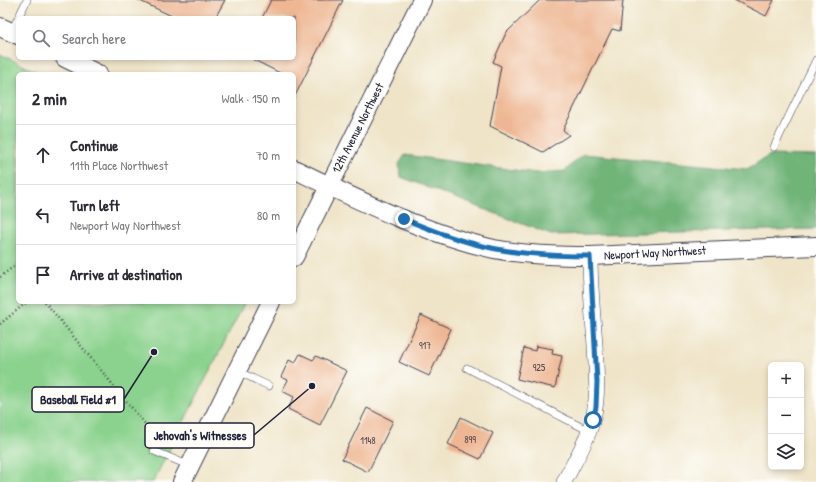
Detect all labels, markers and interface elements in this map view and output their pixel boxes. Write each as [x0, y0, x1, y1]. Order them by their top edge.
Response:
search box [16, 16, 296, 60]
icon: search [30, 27, 52, 49]
text: Search here [62, 28, 126, 49]
street label: 12th Avenue Northwest [327, 79, 388, 176]
text: 2 min [32, 87, 67, 110]
text: Walk · 150 m [222, 89, 280, 107]
text: Continue [70, 135, 118, 156]
icon: ahead [32, 144, 54, 166]
text: 70 m [256, 146, 280, 164]
text: 11th Place Northwest [70, 156, 168, 174]
text: Turn left [70, 195, 120, 216]
icon: left [32, 204, 54, 226]
text: 80 m [257, 206, 280, 224]
route end [395, 210, 413, 228]
text: Newport Way Northwest [70, 216, 181, 234]
street label: Newport Way Northwest [603, 241, 707, 264]
icon: arrive [32, 264, 54, 286]
text: Arrive at destination [70, 264, 182, 285]
house number: 917 [419, 339, 431, 352]
house number: 925 [533, 361, 546, 374]
map controls [768, 362, 804, 470]
button: + [768, 362, 804, 398]
callout: Baseball Field #1 [32, 387, 124, 412]
text: Baseball Field #1 [40, 390, 116, 408]
button: − [768, 398, 804, 434]
route start [584, 411, 602, 429]
callout: Jehovah's Witnesses [145, 423, 254, 448]
text: Jehovah's Witnesses [153, 426, 247, 444]
house number: 899 [464, 433, 476, 446]
house number: 1148 [360, 434, 376, 447]
button: layers [768, 434, 804, 470]

